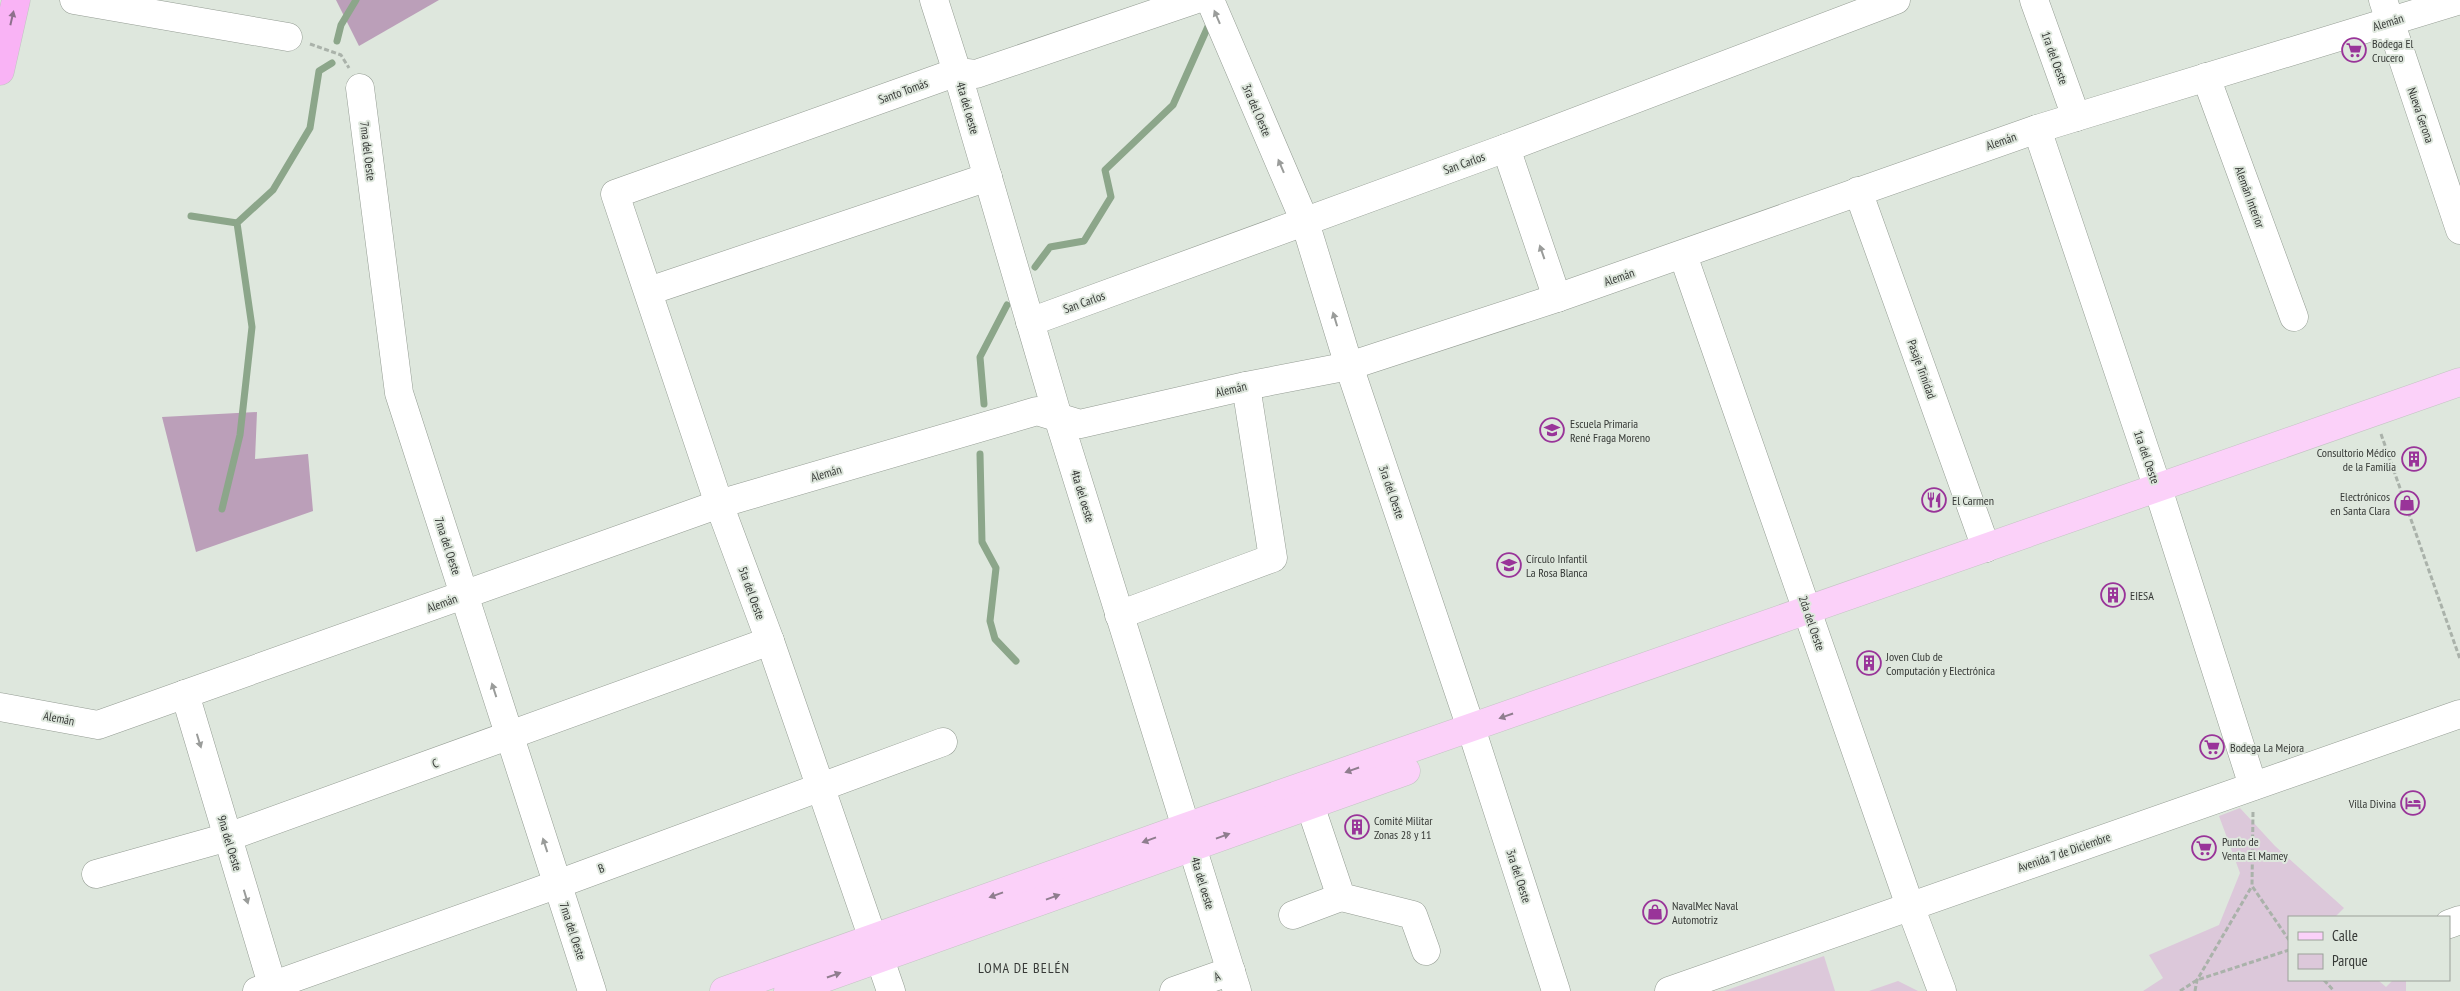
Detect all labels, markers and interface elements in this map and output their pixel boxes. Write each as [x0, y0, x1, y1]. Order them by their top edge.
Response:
one-way arrow [1212, 10, 1220, 24]
street label: Alemán [2371, 10, 2405, 34]
one-way arrow [8, 11, 16, 26]
street label: 1ra del Oeste [2038, 29, 2072, 87]
place label: Bodega El Crucero [2372, 36, 2414, 65]
supermarket icon: Bodega El Crucero [2341, 37, 2367, 63]
street label: Santo Tomás [876, 75, 930, 107]
street label: 4ta del oeste [953, 80, 983, 136]
street label: 3ra del Oeste [1239, 82, 1275, 138]
street label: Nueva Gerona [2404, 85, 2438, 145]
street label: 7ma del Oeste [357, 120, 379, 182]
street label: Alemán [1984, 129, 2018, 153]
street label: San Carlos [1441, 149, 1487, 177]
one-way arrow [1276, 159, 1284, 173]
street label: Alemán Interior [2232, 164, 2268, 231]
one-way arrow [1537, 245, 1545, 260]
street label: Alemán [1602, 265, 1636, 289]
street label: San Carlos [1061, 288, 1107, 316]
one-way arrow [1330, 311, 1338, 326]
street label: Pasaje Trinidad [1904, 337, 1940, 401]
street label: Alemán [1214, 378, 1248, 400]
place label: Escuela Primaria René Fraga Moreno [1570, 416, 1650, 445]
school or university icon: Escuela Primaria René Fraga Moreno [1539, 417, 1565, 443]
street label: 1ra del Oeste [2131, 428, 2163, 486]
place label: Consultorio Médico de la Familia [2317, 445, 2396, 474]
building icon: Consultorio Médico de la Familia [2401, 446, 2427, 472]
street label: Alemán [809, 461, 843, 485]
street label: 3ra del Oeste [1376, 463, 1408, 521]
street label: 4ta del oeste [1068, 468, 1098, 524]
restaurant icon: El Carmen [1921, 487, 1947, 513]
place label: Electrónicos en Santa Clara [2330, 489, 2390, 518]
shop icon: Electrónicos en Santa Clara [2394, 490, 2420, 516]
place label: El Carmen [1952, 493, 1994, 508]
street label: 7ma del Oeste [432, 515, 464, 577]
place label: Círculo Infantil La Rosa Blanca [1526, 551, 1588, 580]
school or university icon: Círculo Infantil La Rosa Blanca [1496, 552, 1522, 578]
street label: 5ta del Oeste [735, 564, 769, 622]
building icon: EIESA [2100, 582, 2126, 608]
place label: EIESA [2130, 588, 2154, 603]
street label: Alemán [425, 591, 459, 615]
street label: 2da del Oeste [1796, 594, 1828, 653]
place label: Joven Club de Computación y Electrónica [1885, 649, 1995, 678]
building icon: Joven Club de Computación y Electrónica [1856, 650, 1882, 676]
one-way arrow [490, 683, 498, 698]
street label: Alemán [42, 708, 76, 728]
one-way arrow [1498, 713, 1513, 720]
one-way arrow [196, 734, 204, 749]
supermarket icon: Bodega La Mejora [2199, 734, 2225, 760]
place label: Bodega La Mejora [2230, 740, 2304, 755]
street label: C [430, 755, 441, 771]
one-way arrow [1344, 766, 1359, 774]
hotel icon: Villa Divina [2400, 790, 2426, 816]
place label: Villa Divina [2348, 796, 2396, 811]
street label: 9na del Oeste [214, 813, 246, 873]
place label: Comité Militar Zonas 28 y 11 [1374, 813, 1433, 842]
building icon: Comité Militar Zonas 28 y 11 [1344, 814, 1370, 840]
street label: Avenida 7 de Diciembre [2015, 829, 2113, 875]
one-way arrow [1216, 832, 1231, 840]
place label: Punto de Venta El Mamey [2221, 834, 2288, 863]
supermarket icon: Punto de Venta El Mamey [2191, 835, 2217, 861]
one-way arrow [1141, 836, 1156, 844]
one-way arrow [540, 837, 548, 852]
street label: 3ra del Oeste [1503, 847, 1535, 905]
street label: 4ta del oeste [1188, 855, 1218, 911]
street label: B [596, 860, 607, 876]
one-way arrow [242, 889, 250, 904]
one-way arrow [988, 891, 1003, 899]
one-way arrow [1046, 893, 1061, 900]
place label: NavalMec Naval Automotriz [1672, 898, 1738, 927]
shop icon: NavalMec Naval Automotriz [1642, 899, 1668, 925]
street label: 7ma del Oeste [557, 900, 589, 962]
legend [2288, 916, 2450, 981]
text: Calle [2332, 926, 2358, 945]
text: Parque [2332, 951, 2368, 970]
district label: LOMA DE BELÉN [978, 959, 1070, 977]
street label: A [1212, 968, 1223, 984]
one-way arrow [827, 971, 842, 978]

